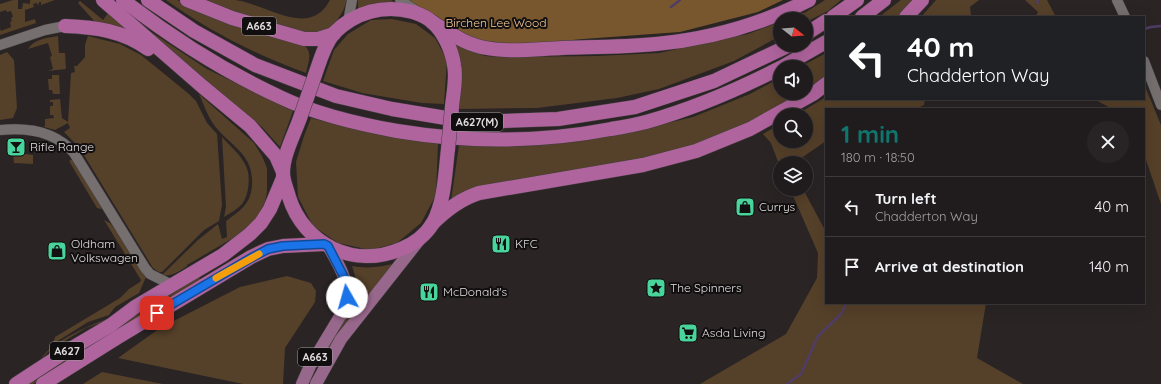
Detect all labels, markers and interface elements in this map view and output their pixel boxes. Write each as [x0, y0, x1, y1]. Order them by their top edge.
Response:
north arrow [773, 12, 813, 52]
map controls [773, 12, 813, 196]
park label: Birchen Lee Wood [445, 15, 547, 30]
road number: A663 [242, 17, 276, 35]
text: 40 m [907, 29, 974, 64]
icon: left [841, 32, 893, 84]
button: sound [773, 60, 813, 100]
text: Chadderton Way [907, 64, 1049, 87]
button: search [773, 108, 813, 148]
road number: A627(M) [451, 113, 503, 131]
text: 1 min [841, 119, 899, 149]
button: close [1087, 121, 1129, 163]
bar icon: Rifle Range [5, 136, 27, 158]
place label: Rifle Range [30, 139, 94, 154]
text: 180 m · 18:50 [841, 149, 915, 165]
button: layers [773, 156, 813, 196]
text: Turn left [875, 189, 937, 208]
shop icon: Currys [734, 196, 756, 218]
icon: left [841, 196, 863, 218]
text: 40 m [1094, 197, 1129, 216]
place label: Currys [759, 199, 796, 214]
text: Chadderton Way [875, 208, 978, 224]
restaurant icon: KFC [490, 233, 512, 255]
place label: Oldham Volkswagen [71, 236, 138, 265]
place label: KFC [515, 236, 538, 251]
shop icon: Oldham Volkswagen [46, 240, 68, 262]
icon: arrive [841, 256, 863, 278]
text: Arrive at destination [875, 257, 1024, 276]
text: 140 m [1089, 257, 1129, 276]
position arrow [326, 276, 368, 318]
place icon: The Spinners [645, 277, 667, 299]
place label: The Spinners [670, 280, 742, 295]
restaurant icon: McDonald's [418, 281, 440, 303]
place label: McDonald's [443, 284, 508, 299]
pin [140, 296, 174, 330]
icon: arrive [146, 302, 168, 324]
supermarket icon: Asda Living [677, 322, 699, 344]
place label: Asda Living [702, 325, 766, 340]
road number: A627 [50, 342, 84, 360]
road number: A663 [298, 348, 332, 366]

